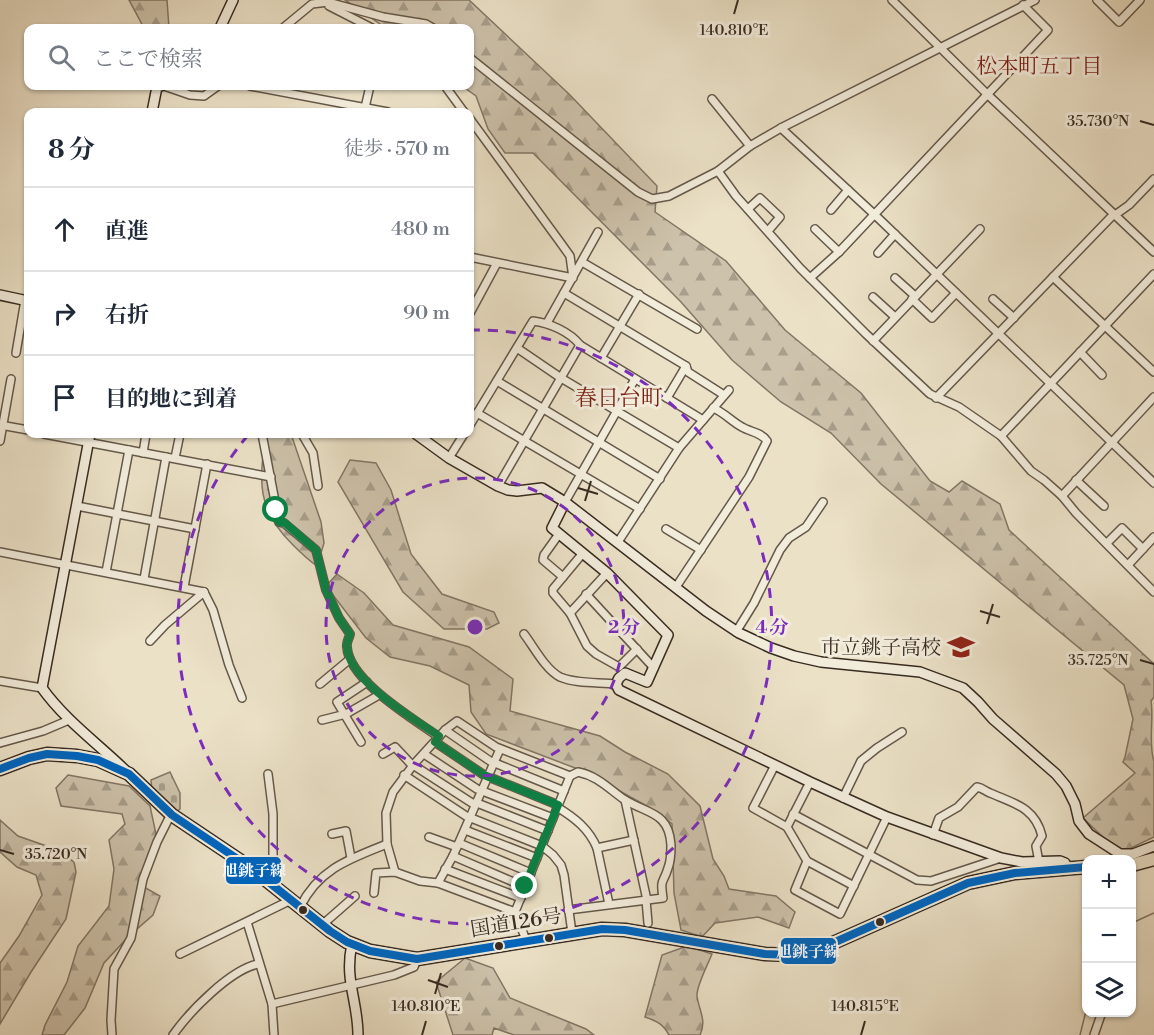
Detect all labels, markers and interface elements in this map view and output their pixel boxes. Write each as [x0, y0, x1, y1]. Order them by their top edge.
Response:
text: 140.810°E [700, 21, 768, 40]
search box [24, 24, 474, 90]
icon: search [45, 41, 78, 74]
text: ここで検索 [93, 46, 203, 73]
district label: 松本町五丁目 [976, 54, 1102, 80]
text: 35.730°N [1067, 112, 1129, 131]
text: 8 分 [48, 134, 95, 166]
text: 徒歩 · 570 m [344, 137, 450, 162]
icon: ahead [48, 213, 81, 246]
text: 480 m [391, 217, 450, 242]
text: 直進 [105, 218, 149, 245]
icon: right [48, 297, 81, 330]
text: 90 m [403, 301, 450, 326]
text: 右折 [105, 302, 149, 329]
icon: arrive [48, 381, 81, 414]
district label: 春日台町 [575, 385, 663, 412]
text: 目的地に到着 [105, 386, 237, 413]
route start [262, 496, 288, 522]
text: 2 分 [608, 616, 640, 639]
text: 4 分 [756, 616, 788, 639]
centre of rings [465, 617, 485, 637]
school or university icon: 市立銚子高校 [946, 632, 976, 662]
place label: 市立銚子高校 [821, 636, 941, 661]
text: 35.725°N [1068, 651, 1128, 670]
text: 35.720°N [25, 845, 87, 864]
map controls [1082, 855, 1136, 1017]
button: + [1082, 855, 1136, 909]
line badge: 旭銚子線 [225, 856, 282, 885]
text: 旭銚子線 [222, 861, 286, 881]
route end [511, 872, 537, 898]
unlabelled marker [297, 904, 309, 916]
street label: 国道126号 [469, 904, 564, 943]
button: − [1082, 909, 1136, 963]
unlabelled marker [874, 916, 886, 928]
unlabelled marker [543, 932, 555, 944]
line badge: 旭銚子線 [780, 937, 837, 965]
unlabelled marker [493, 940, 505, 952]
text: 旭銚子線 [776, 942, 840, 962]
button: layers [1082, 963, 1136, 1017]
text: 140.810°E [392, 997, 460, 1016]
text: 140.815°E [831, 997, 899, 1016]

